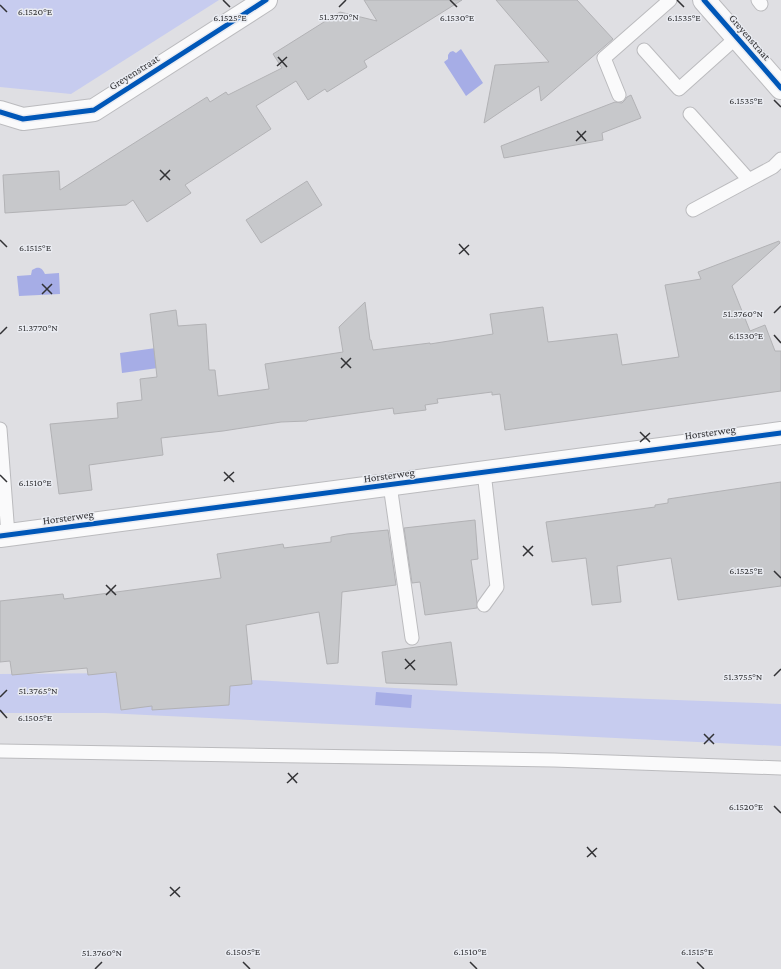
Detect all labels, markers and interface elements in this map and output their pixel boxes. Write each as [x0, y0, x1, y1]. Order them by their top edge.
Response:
text: 6.1520°E [18, 6, 53, 17]
text: 51.3770°N [319, 11, 359, 22]
text: 6.1525°E [213, 12, 247, 23]
text: 6.1530°E [440, 12, 475, 23]
text: 6.1535°E [667, 12, 701, 23]
street label: Greyenstraat [726, 12, 773, 63]
street label: Greyenstraat [107, 52, 162, 93]
text: 6.1535°E [729, 95, 763, 106]
text: 6.1515°E [19, 242, 52, 253]
text: 51.3760°N [723, 308, 764, 319]
text: 51.3770°N [18, 322, 58, 333]
text: 6.1530°E [729, 330, 764, 341]
street label: Horsterweg [684, 422, 737, 443]
street label: Horsterweg [363, 465, 416, 486]
text: 6.1510°E [18, 477, 52, 488]
street label: Horsterweg [42, 507, 95, 528]
text: 6.1525°E [729, 565, 763, 576]
text: 51.3755°N [724, 671, 763, 682]
text: 51.3765°N [18, 685, 58, 696]
text: 6.1505°E [18, 712, 53, 723]
text: 6.1520°E [729, 801, 764, 812]
text: 6.1505°E [226, 946, 261, 957]
text: 6.1510°E [453, 946, 487, 957]
text: 6.1515°E [681, 946, 714, 957]
text: 51.3760°N [82, 947, 123, 958]

